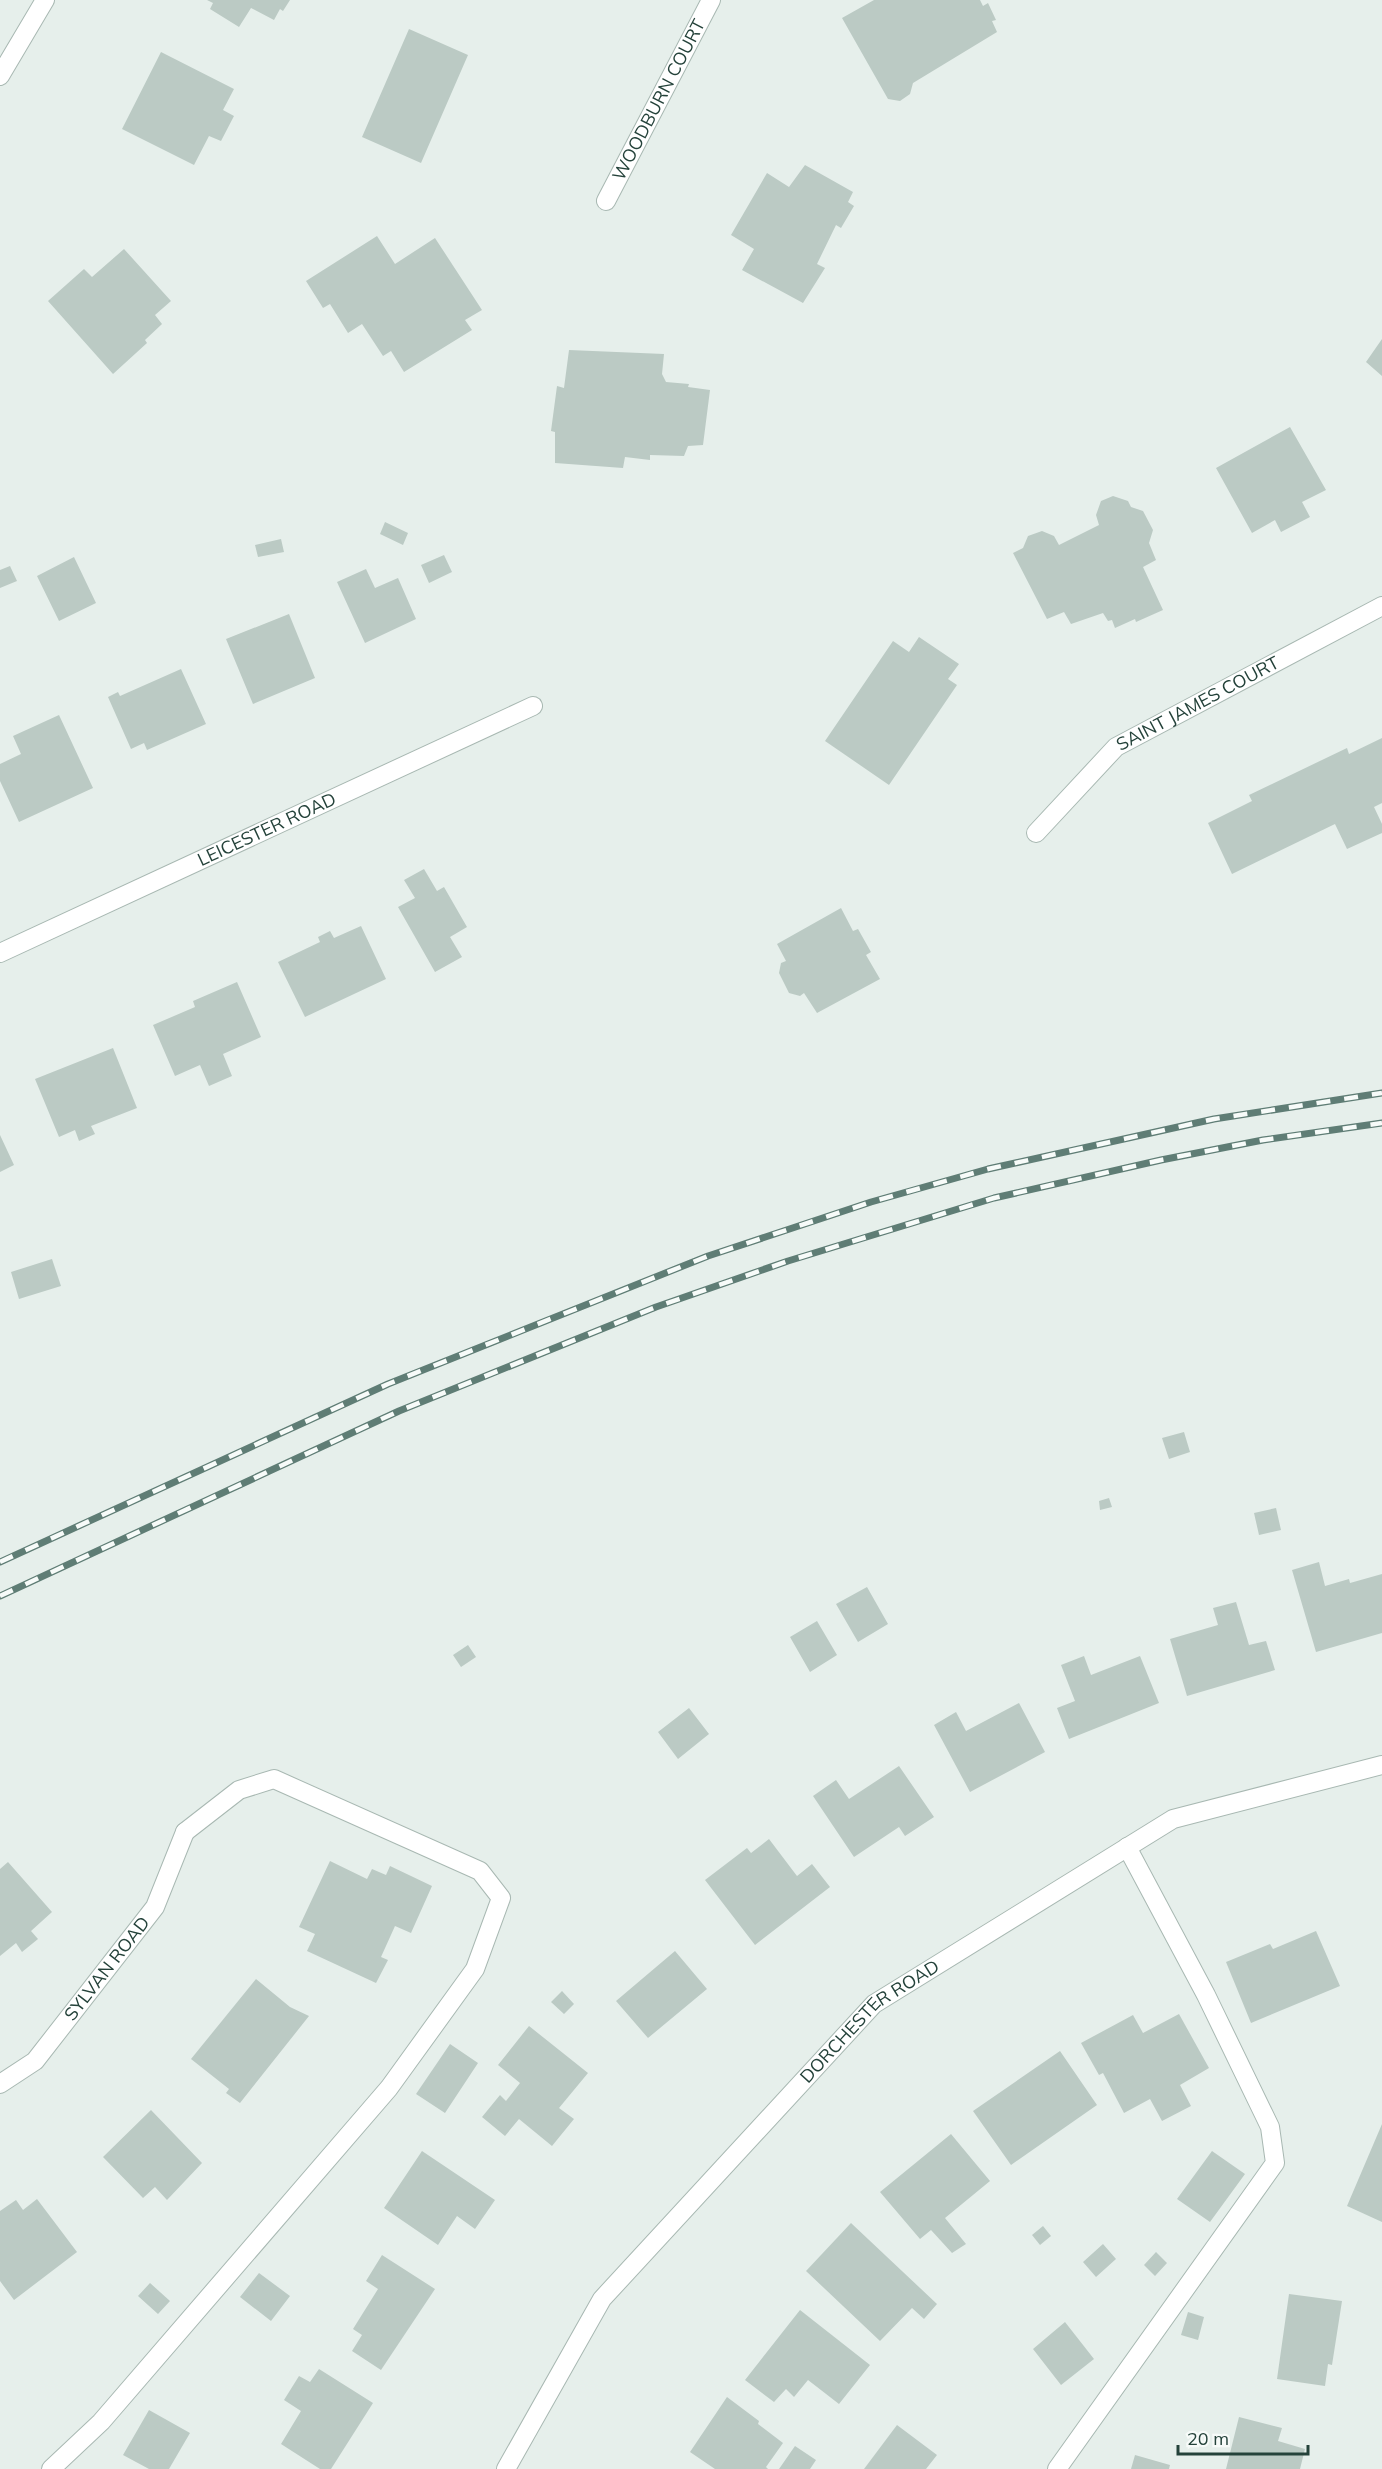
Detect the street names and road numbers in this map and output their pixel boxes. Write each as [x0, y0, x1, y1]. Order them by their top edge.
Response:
street label: WOODBURN COURT [607, 15, 710, 184]
street label: SAINT JAMES COURT [1112, 651, 1283, 756]
street label: LEICESTER ROAD [194, 787, 339, 871]
street label: SYLVAN ROAD [59, 1912, 154, 2025]
street label: DORCHESTER ROAD [795, 1954, 943, 2088]

